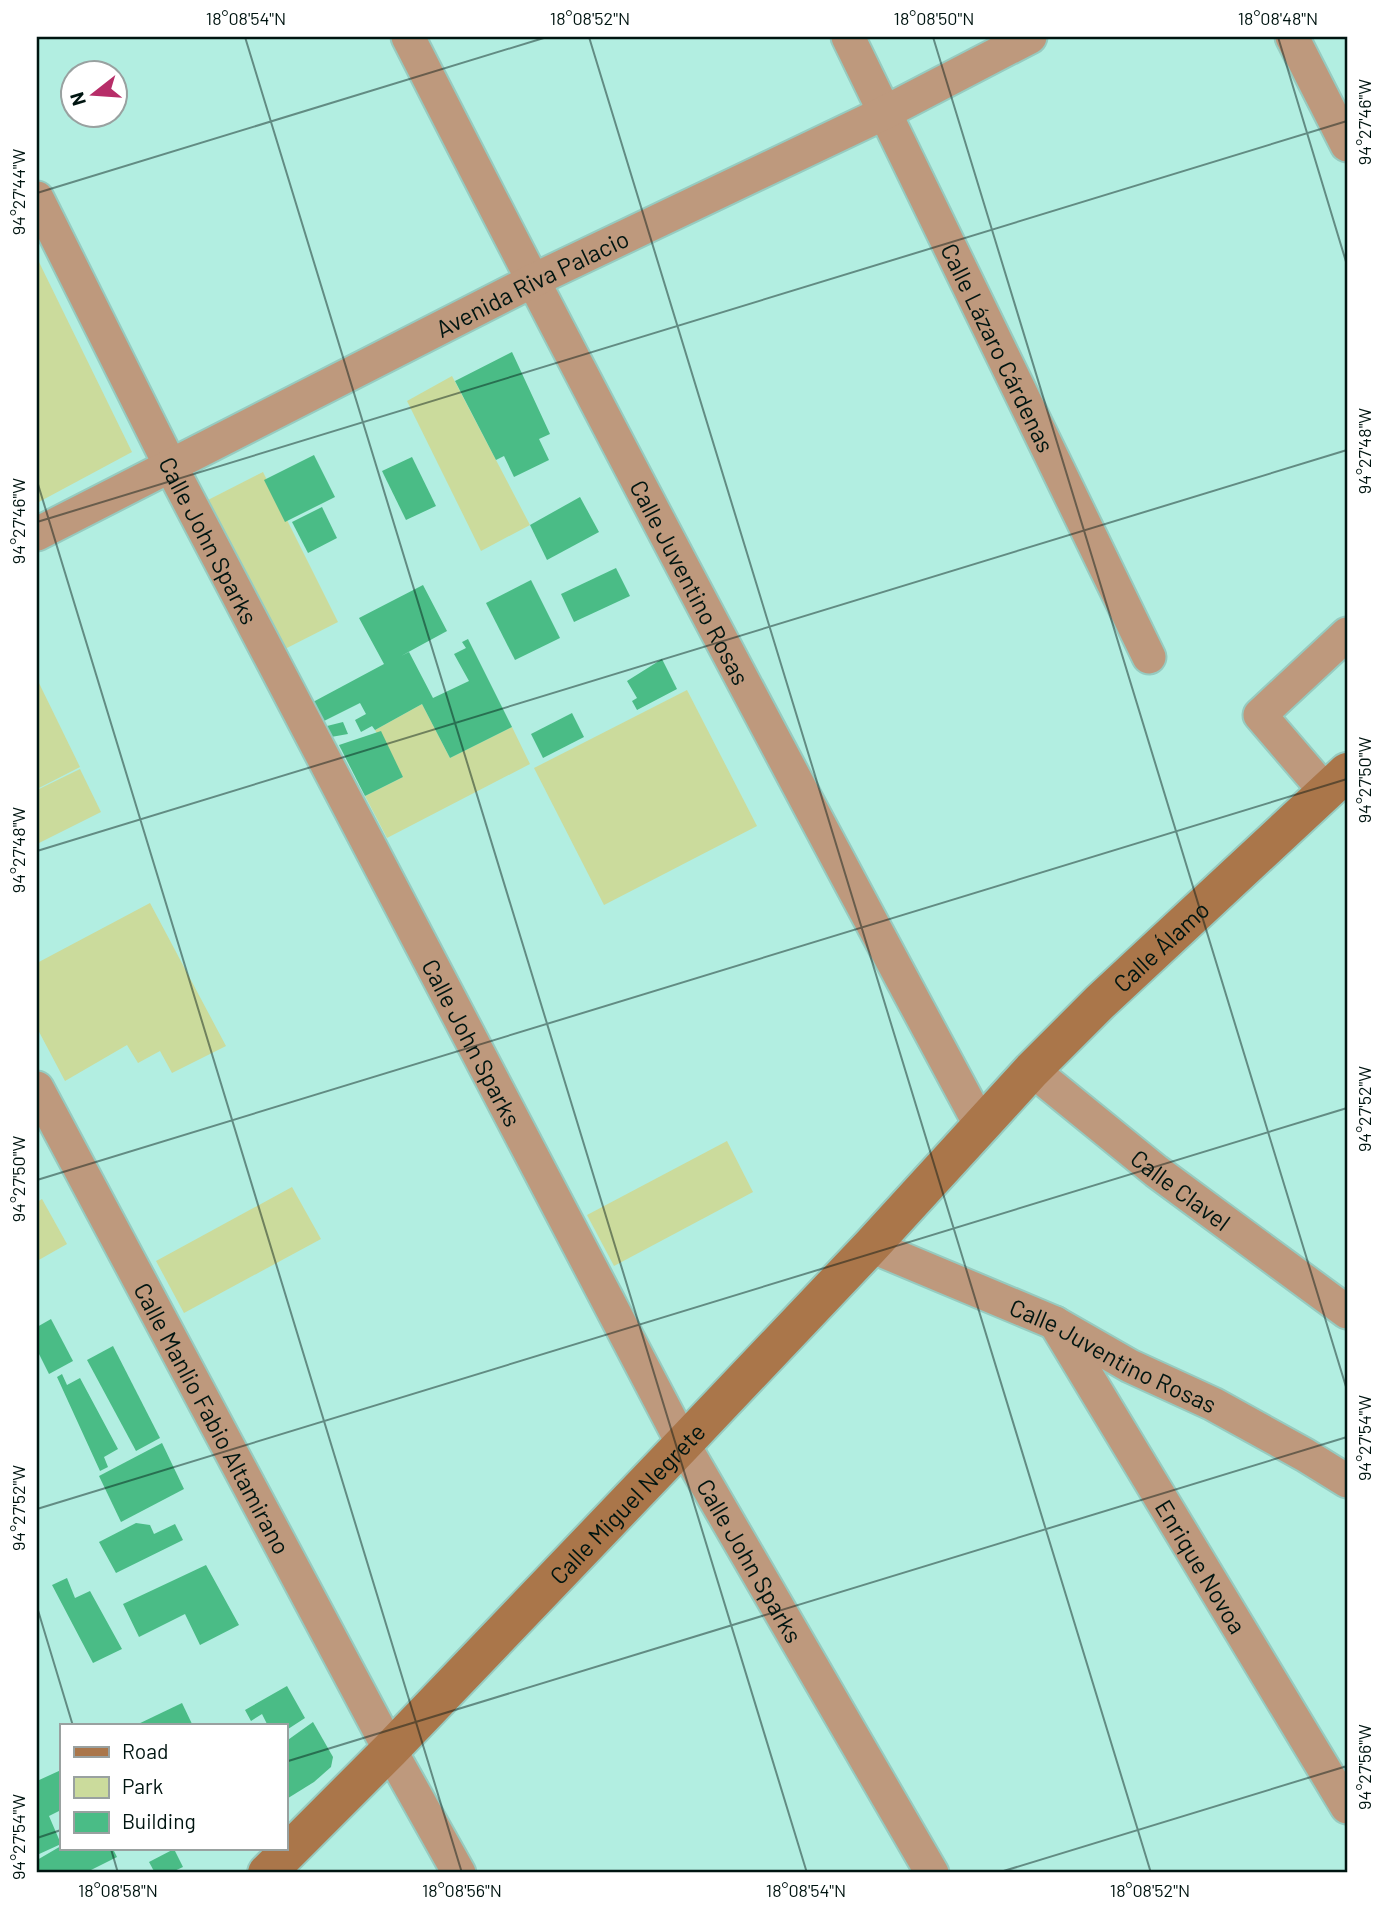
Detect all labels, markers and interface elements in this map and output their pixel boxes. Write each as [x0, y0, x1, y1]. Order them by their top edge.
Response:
text: 18°08'54"N [206, 7, 286, 29]
text: 18°08'52"N [550, 7, 630, 29]
text: 18°08'50"N [894, 7, 974, 29]
text: 18°08'48"N [1238, 7, 1318, 29]
north arrow [60, 60, 130, 130]
text: 94°27'46"W [1353, 79, 1375, 165]
text: N [64, 90, 90, 109]
text: 94°27'44"W [7, 148, 29, 235]
street label: Avenida Riva Palacio [430, 223, 633, 343]
street label: Calle Lázaro Cárdenas [936, 238, 1062, 457]
text: 94°27'48"W [1353, 408, 1375, 494]
street label: Calle John Sparks [154, 452, 265, 629]
street label: Calle Juventino Rosas [625, 475, 757, 689]
text: 94°27'46"W [7, 478, 29, 564]
text: 94°27'50"W [1353, 736, 1375, 823]
text: 94°27'48"W [7, 807, 29, 893]
street label: Calle Álamo [1107, 894, 1214, 997]
street label: Calle John Sparks [417, 954, 528, 1131]
text: 94°27'52"W [1353, 1066, 1375, 1152]
text: 94°27'50"W [7, 1135, 29, 1222]
street label: Calle Clavel [1126, 1142, 1237, 1236]
street label: Calle Manlio Fabio Altamirano [129, 1277, 297, 1559]
street label: Calle Juventino Rosas [1006, 1291, 1221, 1418]
text: 94°27'54"W [1353, 1395, 1375, 1481]
street label: Calle Miguel Negrete [543, 1416, 710, 1589]
text: 94°27'52"W [7, 1465, 29, 1551]
street label: Calle John Sparks [692, 1473, 809, 1647]
street label: Enrique Novoa [1150, 1494, 1253, 1638]
legend [60, 1724, 287, 1850]
text: 94°27'56"W [1353, 1724, 1375, 1810]
text: Road [122, 1738, 168, 1763]
text: Park [122, 1773, 163, 1798]
text: 94°27'54"W [7, 1794, 29, 1880]
text: Building [122, 1808, 196, 1833]
text: 18°08'58"N [78, 1879, 158, 1901]
text: 18°08'56"N [422, 1879, 502, 1901]
text: 18°08'54"N [766, 1879, 846, 1901]
text: 18°08'52"N [1110, 1879, 1190, 1901]

